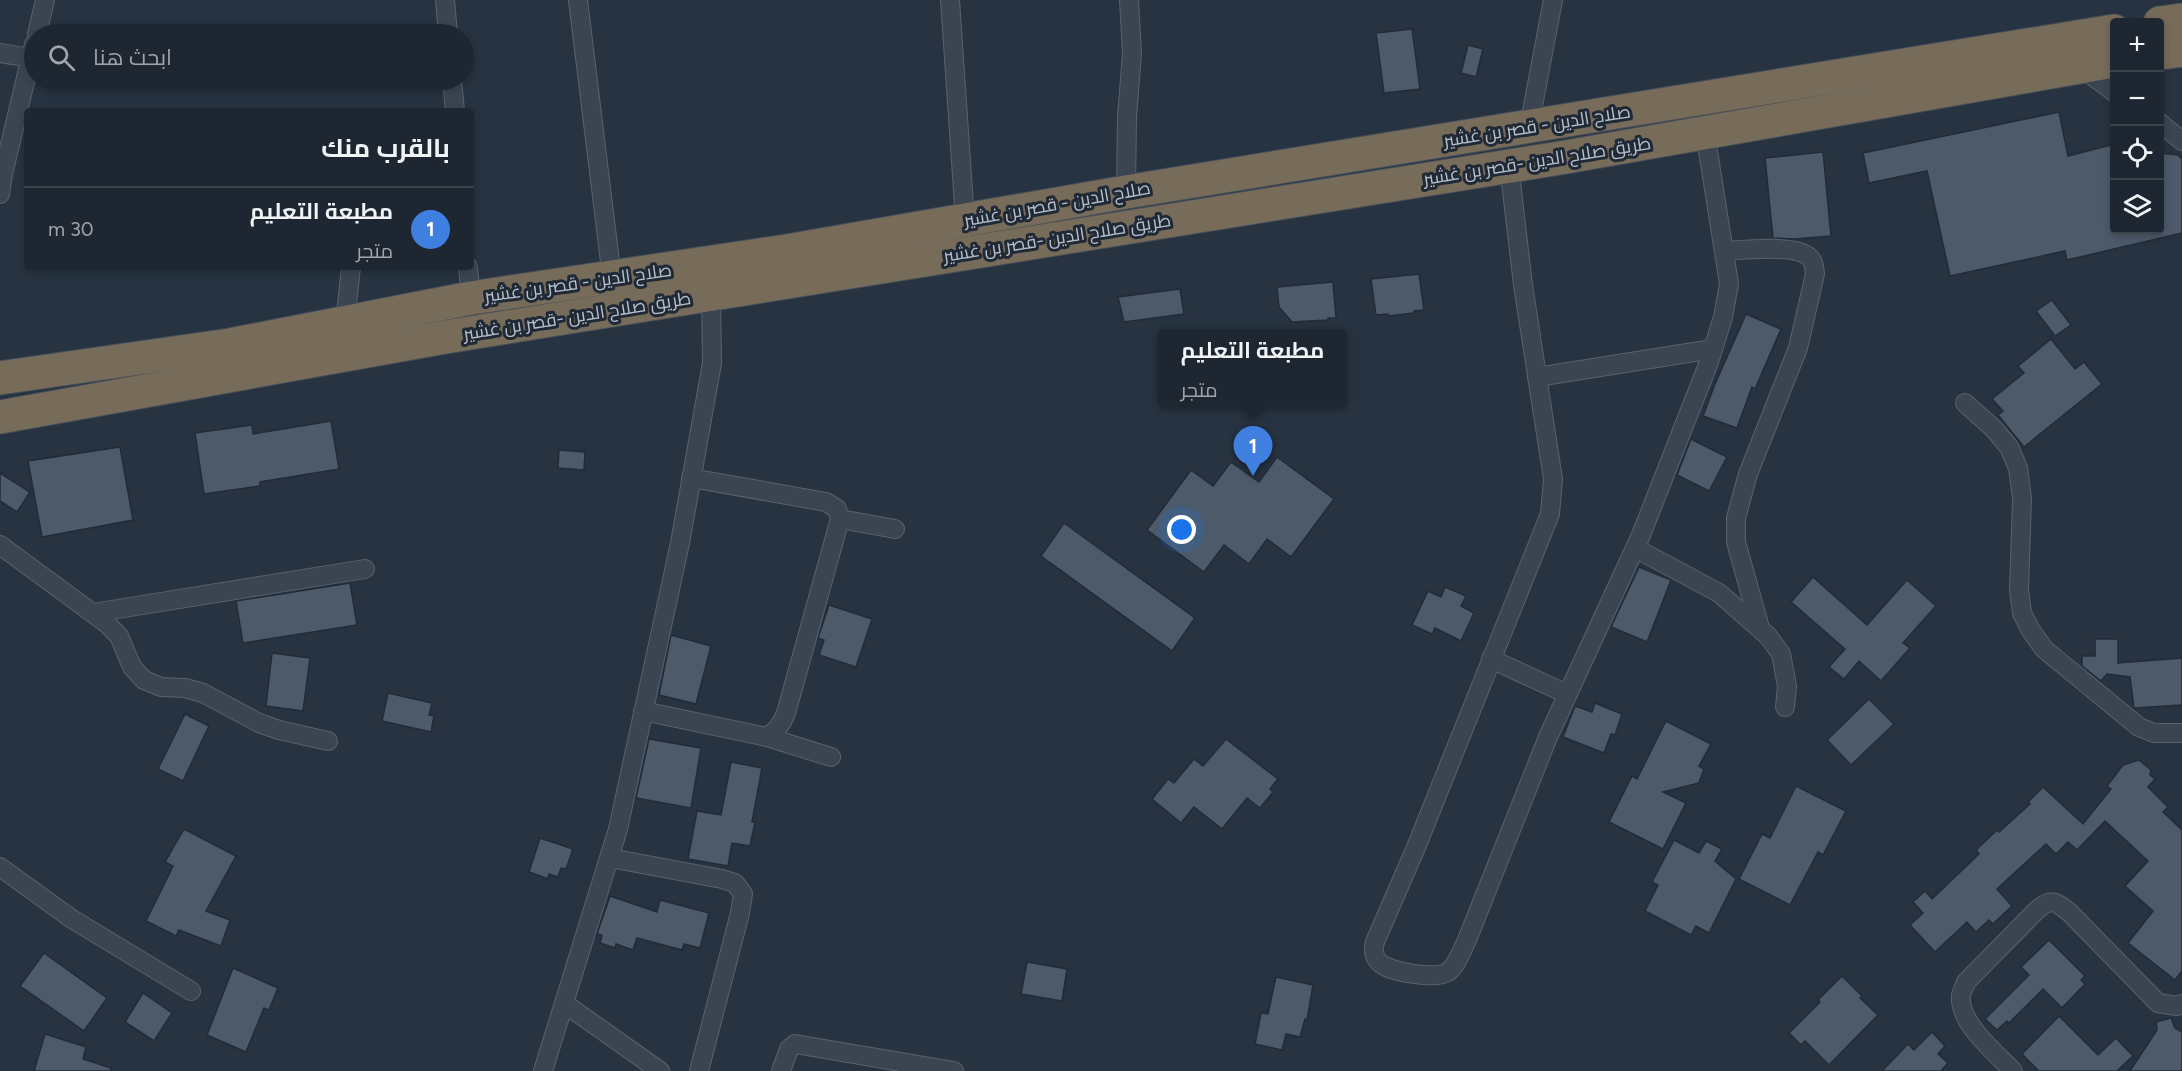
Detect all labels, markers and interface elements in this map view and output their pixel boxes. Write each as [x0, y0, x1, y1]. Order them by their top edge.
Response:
map controls [2110, 18, 2164, 234]
button: + [2110, 18, 2164, 72]
search box [24, 24, 474, 90]
icon: search [45, 41, 78, 74]
text: ابحث هنا [93, 44, 172, 71]
button: − [2110, 72, 2164, 126]
street label: صلاح الدين - قصر بن غشير [1441, 100, 1632, 153]
button: locate [2110, 126, 2164, 180]
text: بالقرب منك [321, 132, 450, 164]
street label: طريق صلاح الدين -قصر بن غشير [1421, 132, 1653, 191]
street label: صلاح الدين - قصر بن غشير [961, 177, 1152, 232]
button: layers [2110, 180, 2164, 234]
text: مطبعة التعليم [250, 198, 393, 225]
street label: طريق صلاح الدين -قصر بن غشير [941, 209, 1173, 268]
text: 30 m [48, 217, 94, 241]
text: 1 [426, 217, 435, 241]
text: متجر [356, 239, 393, 263]
street label: صلاح الدين - قصر بن غشير [482, 259, 673, 308]
street label: طريق صلاح الدين -قصر بن غشير [461, 287, 693, 346]
popup [1158, 329, 1347, 407]
text: مطبعة التعليم [1181, 337, 1324, 364]
text: متجر [1181, 378, 1218, 402]
pin: 1 [1234, 426, 1272, 476]
your location [1167, 515, 1196, 544]

